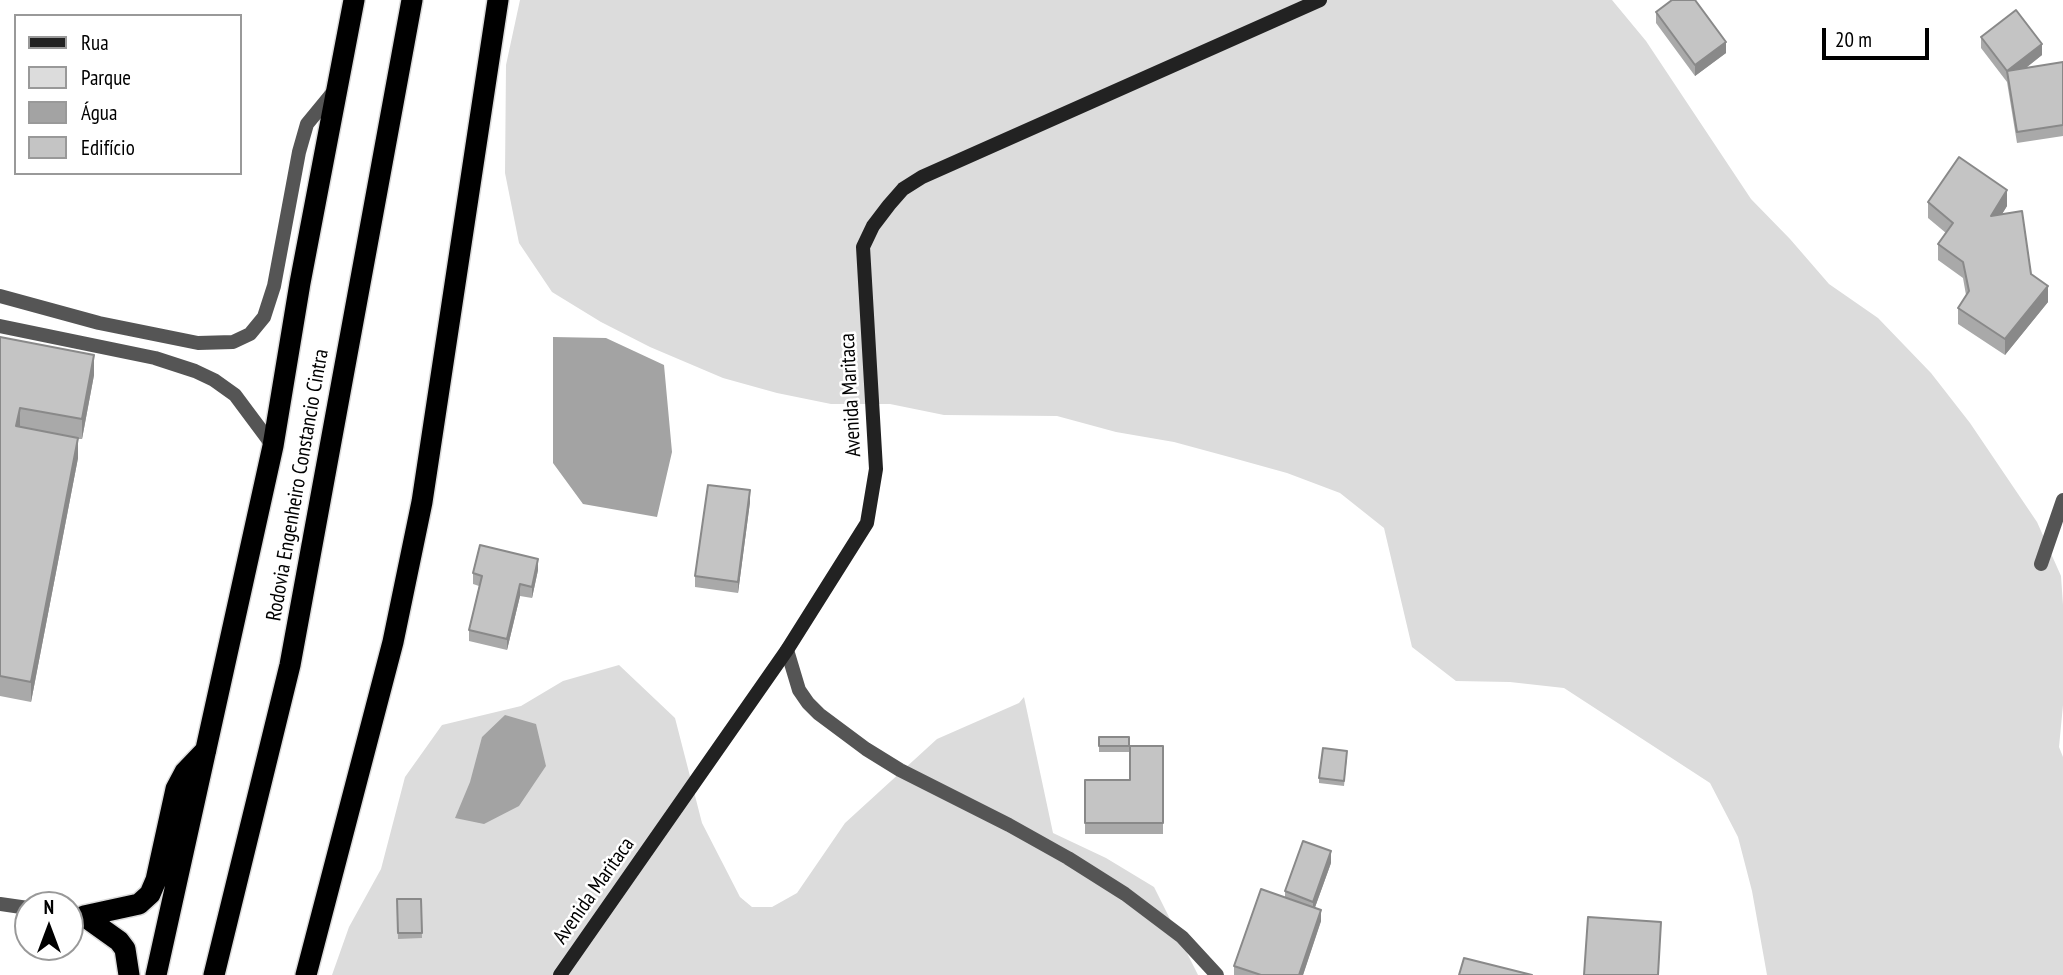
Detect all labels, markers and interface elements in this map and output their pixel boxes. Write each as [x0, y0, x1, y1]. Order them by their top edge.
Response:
legend [14, 14, 242, 175]
scale bar [1825, 14, 1932, 58]
text: 20 m [1835, 26, 1872, 53]
text: Rua [81, 29, 109, 56]
text: Parque [81, 64, 131, 91]
text: Água [81, 99, 117, 126]
text: Edifício [81, 134, 135, 161]
street label: Avenida Maritaca [835, 332, 867, 458]
street label: Rodovia Engenheiro Constancio Cintra [262, 347, 334, 623]
street label: Avenida Maritaca [548, 833, 640, 949]
north arrow [14, 891, 84, 961]
text: N [44, 895, 54, 919]

